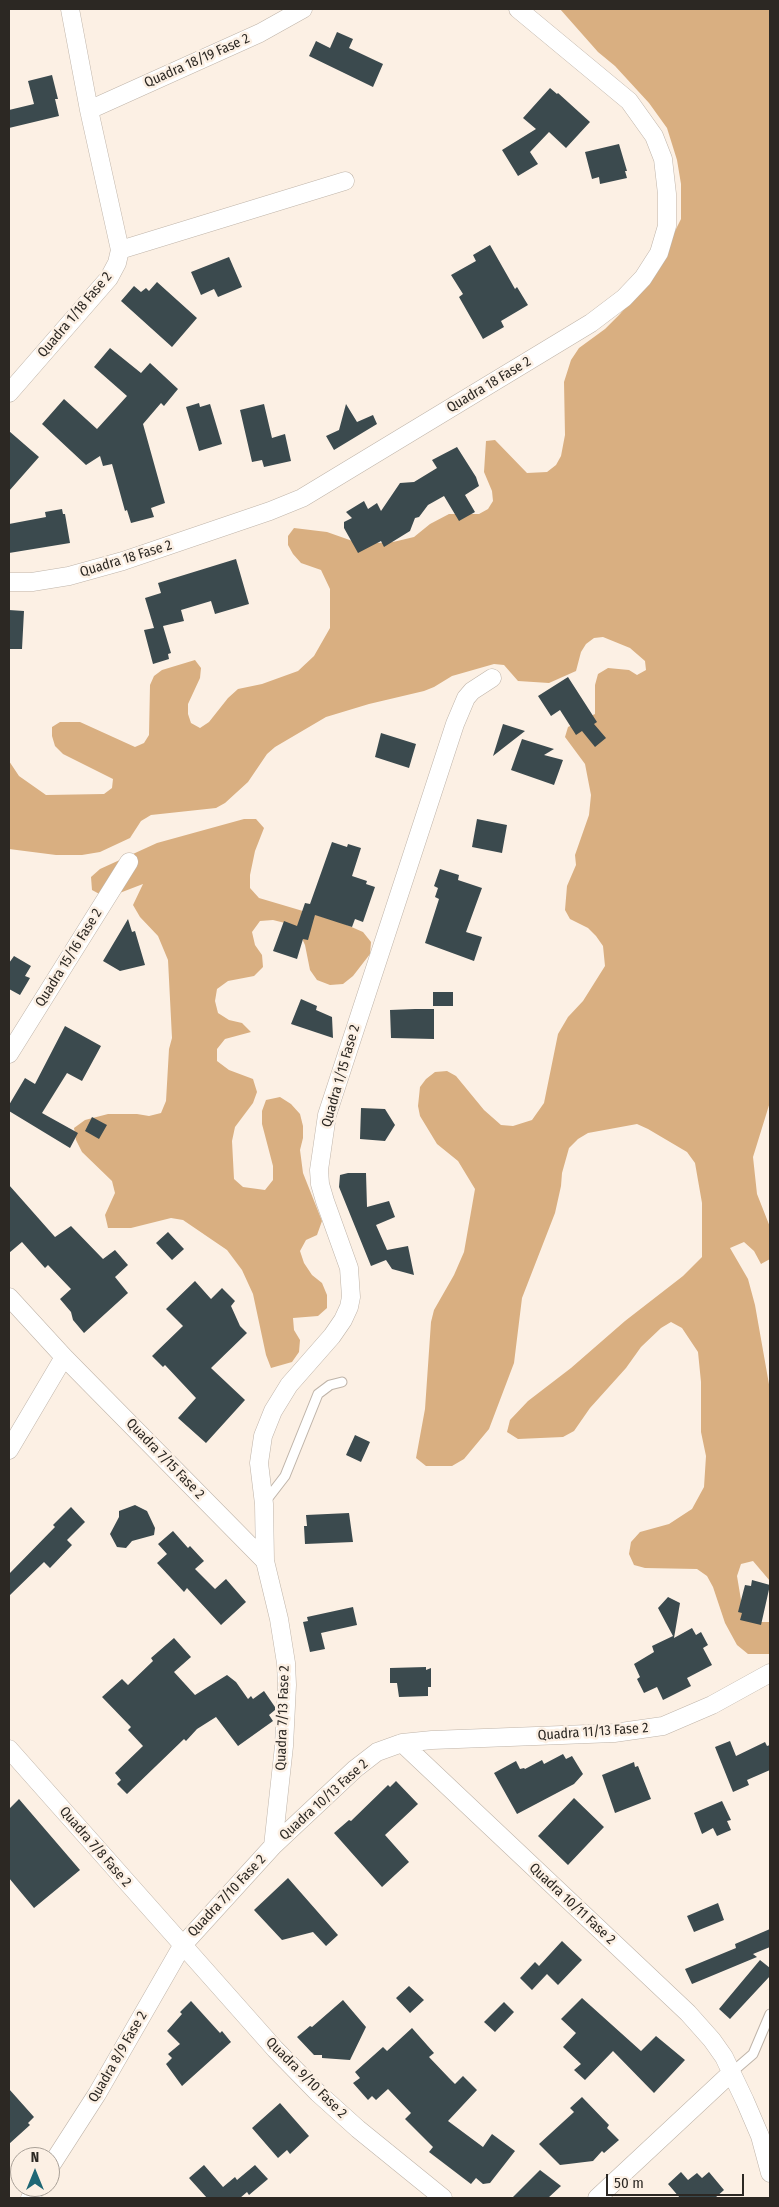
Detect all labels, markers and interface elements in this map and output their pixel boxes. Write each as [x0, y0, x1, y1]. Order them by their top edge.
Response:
street label: Quadra 18/19 Fase 2 [142, 30, 252, 92]
street label: Quadra 1/18 Fase 2 [34, 269, 116, 361]
street label: Quadra 18 Fase 2 [444, 353, 534, 417]
street label: Quadra 18 Fase 2 [78, 537, 174, 581]
street label: Quadra 15/16 Fase 2 [32, 906, 106, 1010]
street label: Quadra 1/15 Fase 2 [318, 1023, 364, 1129]
street label: Quadra 7/15 Fase 2 [122, 1415, 208, 1503]
street label: Quadra 7/13 Fase 2 [273, 1665, 293, 1771]
street label: Quadra 11/13 Fase 2 [537, 1720, 649, 1744]
street label: Quadra 10/13 Fase 2 [276, 1756, 372, 1844]
street label: Quadra 7/8 Fase 2 [55, 1803, 135, 1891]
street label: Quadra 7/10 Fase 2 [185, 1851, 269, 1941]
street label: Quadra 10/11 Fase 2 [525, 1860, 619, 1948]
street label: Quadra 8/9 Fase 2 [85, 2008, 151, 2106]
street label: Quadra 9/10 Fase 2 [262, 2034, 350, 2122]
north arrow [10, 2147, 60, 2197]
text: N [31, 2149, 39, 2166]
scale bar [609, 2164, 746, 2196]
text: 50 m [614, 2174, 644, 2192]

